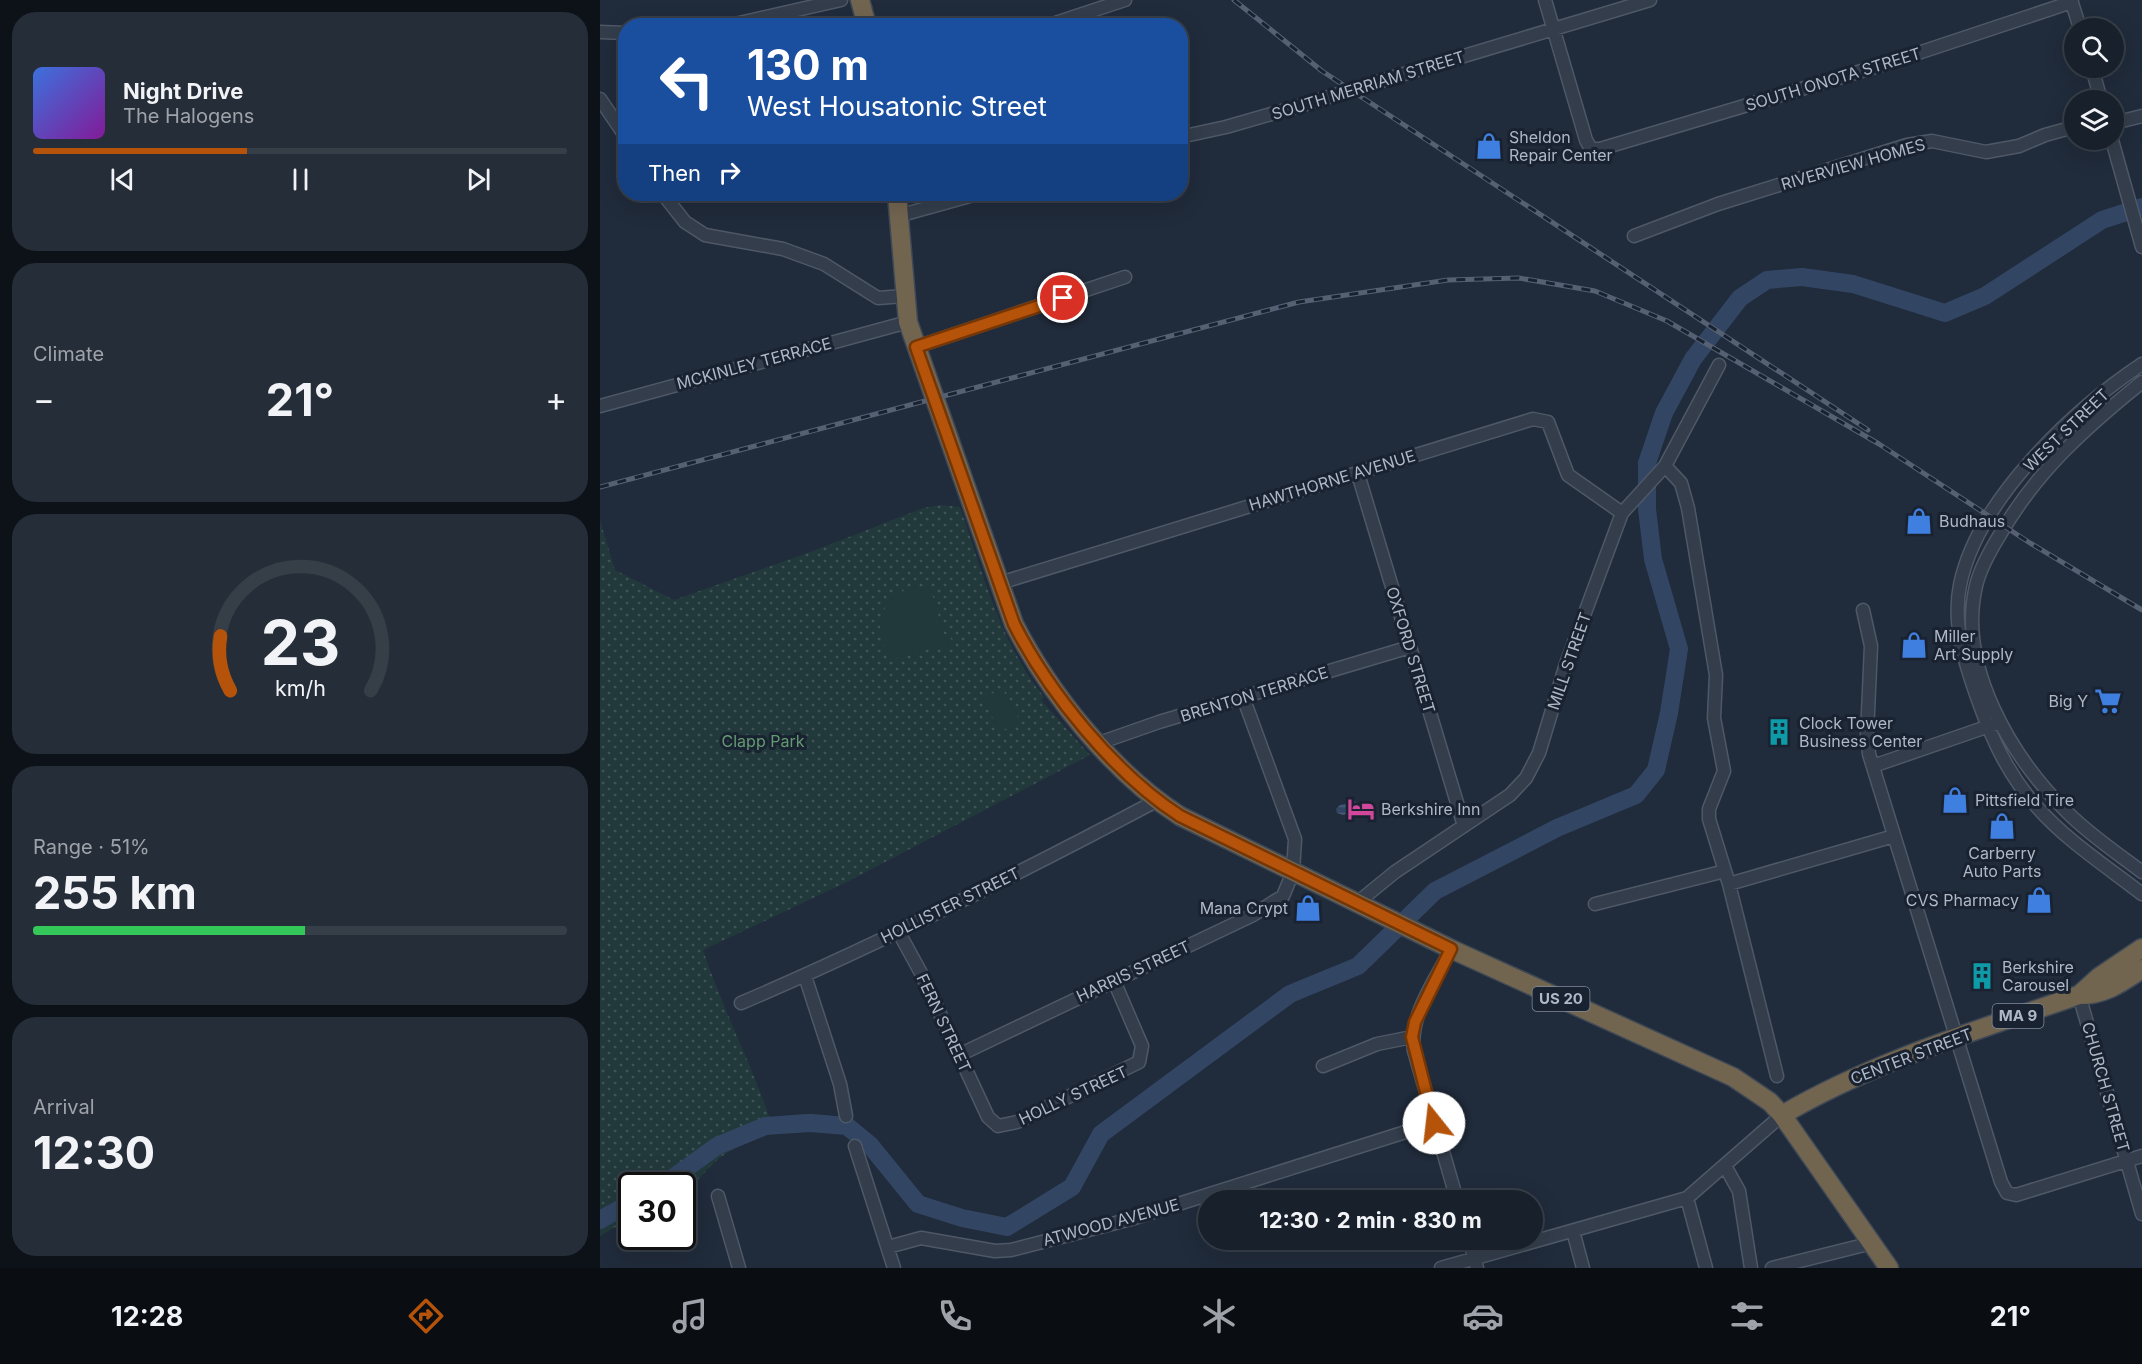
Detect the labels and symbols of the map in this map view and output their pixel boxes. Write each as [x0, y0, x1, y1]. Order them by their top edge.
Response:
street label: SOUTH ONOTA STREET [1743, 43, 1923, 115]
street label: SOUTH MERRIAM STREET [1269, 46, 1467, 124]
place label: Sheldon Repair Center [1509, 127, 1613, 165]
shop icon: Sheldon Repair Center [1474, 131, 1504, 161]
street label: RIVERVIEW HOMES [1779, 134, 1927, 194]
pin [1037, 272, 1088, 323]
street label: MCKINLEY TERRACE [674, 333, 834, 393]
street label: WEST STREET [2019, 384, 2113, 476]
street label: HAWTHORNE AVENUE [1246, 445, 1418, 515]
shop icon: Budhaus [1904, 506, 1934, 536]
place label: Budhaus [1939, 511, 2005, 531]
street label: OXFORD STREET [1382, 584, 1440, 716]
street label: MILL STREET [1543, 610, 1595, 712]
place label: Miller Art Supply [1934, 626, 2013, 664]
shop icon: Miller Art Supply [1899, 630, 1929, 660]
street label: BRENTON TERRACE [1178, 662, 1330, 726]
supermarket icon: Big Y [2093, 686, 2123, 716]
place label: Big Y [2048, 691, 2088, 711]
place label: Clock Tower Business Center [1799, 713, 1922, 751]
building icon: Clock Tower Business Center [1764, 717, 1794, 747]
park label: Clapp Park [722, 731, 805, 751]
shop icon: Pittsfield Tire [1940, 785, 1970, 815]
place label: Pittsfield Tire [1975, 790, 2074, 810]
hotel icon: Berkshire Inn [1346, 794, 1376, 824]
place label: Berkshire Inn [1381, 799, 1480, 819]
shop icon: Carberry Auto Parts [1987, 811, 2017, 841]
place label: Carberry Auto Parts [1963, 843, 2041, 881]
street label: HOLLISTER STREET [877, 863, 1023, 947]
shop icon: CVS Pharmacy [2024, 885, 2054, 915]
place label: CVS Pharmacy [1906, 890, 2019, 910]
shop icon: Mana Crypt [1293, 893, 1323, 923]
place label: Mana Crypt [1200, 898, 1288, 918]
street label: HARRIS STREET [1073, 936, 1193, 1006]
place label: Berkshire Carousel [2002, 957, 2074, 995]
building icon: Berkshire Carousel [1967, 961, 1997, 991]
street label: FERN STREET [912, 971, 976, 1075]
road number: US 20 [1532, 987, 1590, 1011]
road number: MA 9 [1992, 1004, 2044, 1028]
street label: CHURCH STREET [2078, 1020, 2134, 1154]
street label: CENTER STREET [1847, 1024, 1975, 1088]
street label: HOLLY STREET [1016, 1061, 1130, 1129]
position arrow [1402, 1091, 1466, 1155]
speed limit sign: 30 [618, 1172, 696, 1250]
street label: ATWOOD AVENUE [1041, 1194, 1181, 1250]

